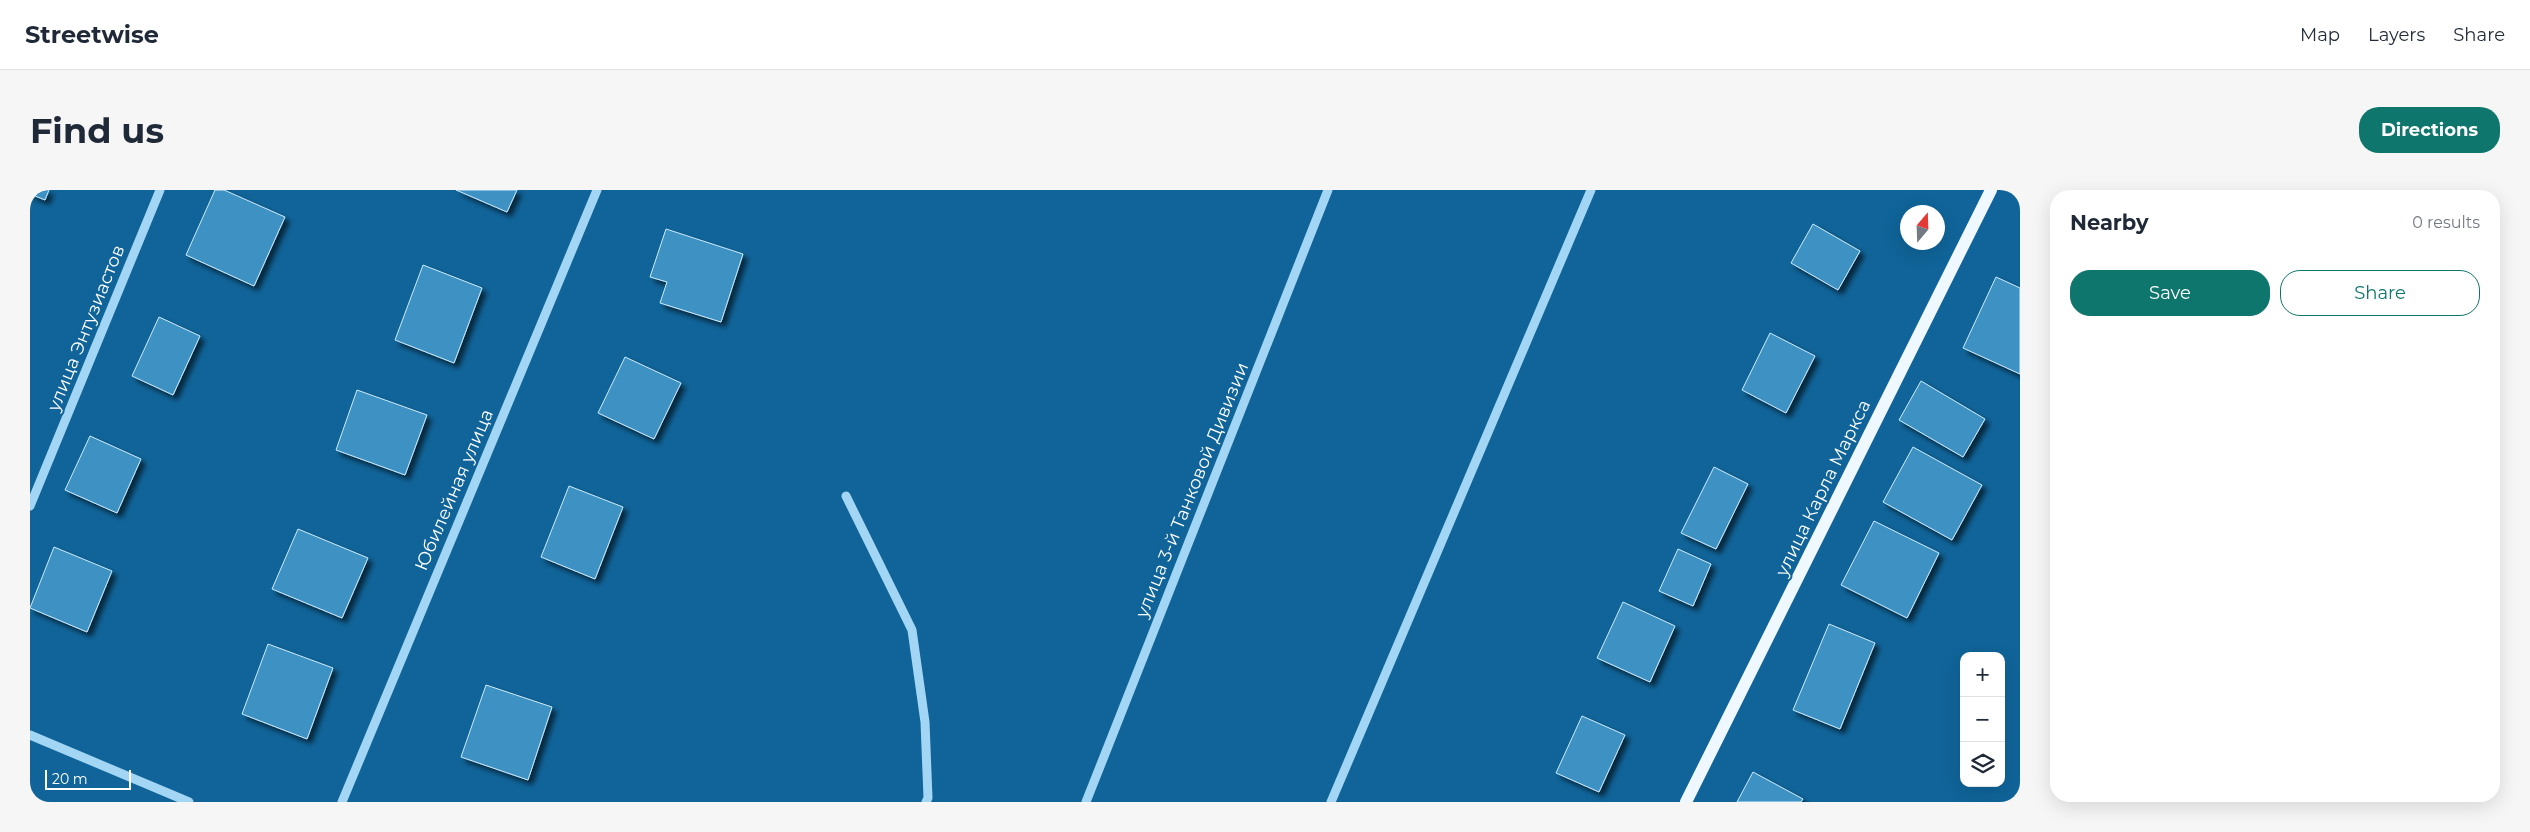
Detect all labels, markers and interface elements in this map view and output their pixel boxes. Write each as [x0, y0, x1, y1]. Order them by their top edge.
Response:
text: Streetwise [25, 20, 159, 49]
text: Map [2300, 24, 2340, 46]
text: Layers [2368, 24, 2425, 46]
text: Share [2453, 24, 2505, 46]
button: Directions [2359, 107, 2500, 153]
text: Find us [30, 109, 164, 152]
north arrow [1900, 205, 1945, 250]
text: Nearby [2070, 210, 2149, 235]
text: 0 results [2412, 213, 2480, 232]
street label: улица Энтузиастов [42, 242, 129, 415]
button: Save [2070, 270, 2270, 316]
button: Share [2280, 270, 2480, 316]
street label: улица 3-й Танковой Дивизии [1130, 359, 1253, 622]
street label: улица Карла Маркса [1770, 396, 1875, 581]
street label: Юбилейная улица [410, 406, 498, 574]
map controls [1960, 652, 2005, 787]
button: + [1960, 652, 2005, 697]
button: − [1960, 697, 2005, 742]
button: layers [1960, 742, 2005, 787]
scale bar [45, 767, 131, 790]
text: 20 m [52, 770, 88, 788]

